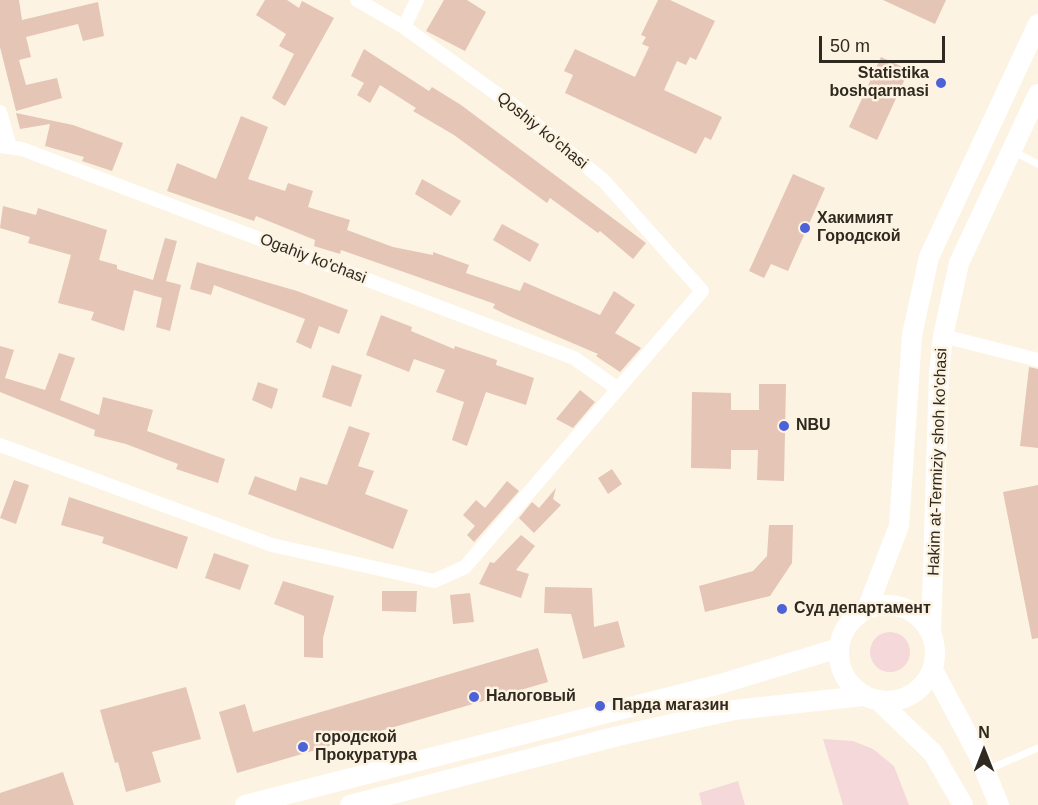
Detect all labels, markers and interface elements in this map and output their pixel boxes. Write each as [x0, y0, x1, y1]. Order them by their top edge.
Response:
scale bar [822, 24, 948, 62]
text: 50 m [830, 36, 870, 56]
place label: Statistika boshqarmasi [829, 64, 929, 102]
marker: Statistika boshqarmasi [934, 76, 948, 90]
street label: Qoshiy ko'chasi [493, 88, 591, 174]
place label: Хакимият Городской [817, 209, 901, 247]
marker: Хакимият Городской [798, 221, 812, 235]
street label: Ogahiy ko'chasi [257, 230, 369, 288]
street label: Hakim at-Termiziy shoh ko'chasi [924, 348, 952, 576]
place label: NBU [796, 416, 831, 436]
marker: NBU [777, 419, 791, 433]
place label: Суд департамент [794, 599, 931, 619]
marker: Суд департамент [775, 602, 789, 616]
place label: Налоговый [486, 687, 576, 707]
marker: Налоговый [467, 690, 481, 704]
place label: Парда магазин [612, 696, 729, 716]
marker: Парда магазин [593, 699, 607, 713]
north arrow [954, 721, 1014, 781]
text: N [978, 724, 990, 741]
place label: городской Прокуратура [315, 728, 417, 766]
marker: городской Прокуратура [296, 740, 310, 754]

